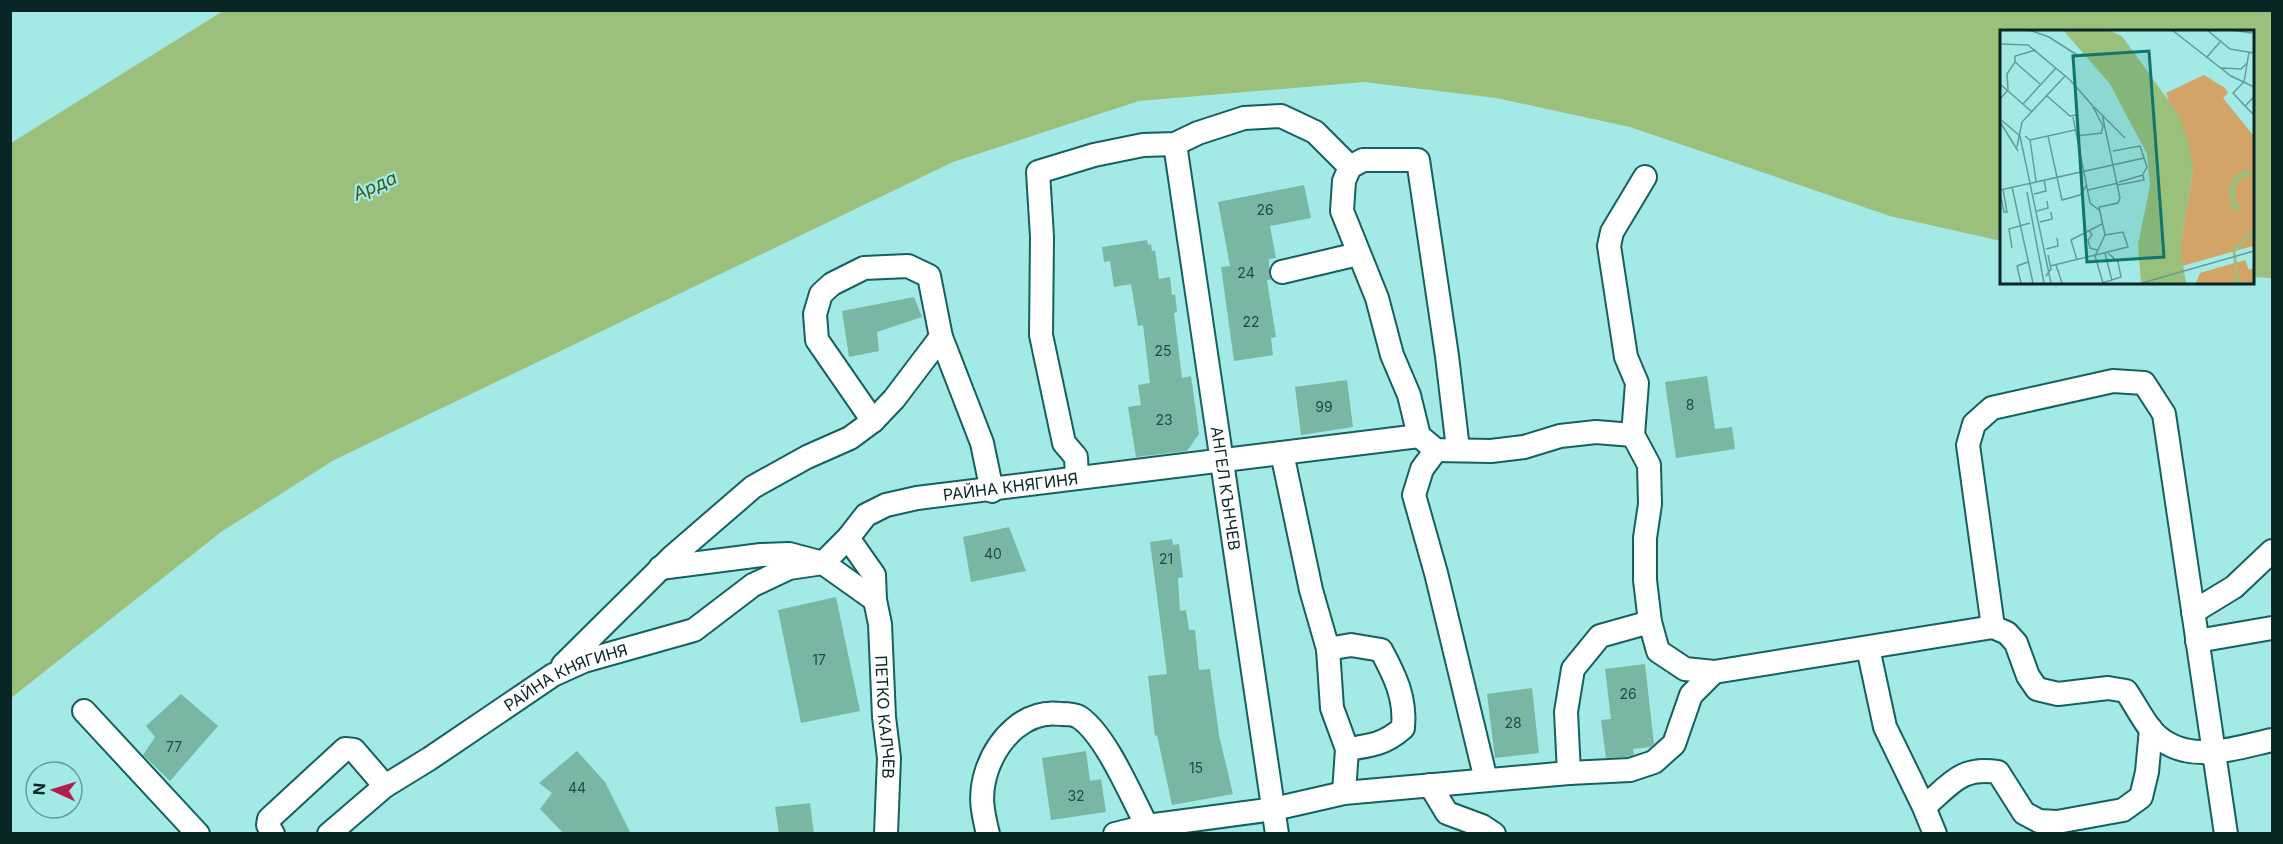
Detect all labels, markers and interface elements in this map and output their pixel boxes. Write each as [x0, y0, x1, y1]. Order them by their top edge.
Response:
inset map [2000, 30, 2253, 284]
water label: Арда [349, 167, 400, 205]
house number: 26 [1256, 201, 1274, 218]
house number: 24 [1237, 264, 1255, 281]
house number: 22 [1242, 313, 1260, 330]
house number: 25 [1154, 342, 1172, 359]
house number: 8 [1686, 396, 1694, 413]
house number: 99 [1315, 398, 1333, 415]
house number: 23 [1155, 411, 1173, 428]
street label: АНГЕЛ КЪНЧЕВ [1207, 425, 1245, 552]
street label: РАЙНА КНЯГИНЯ [942, 468, 1079, 505]
house number: 40 [984, 545, 1002, 562]
house number: 21 [1159, 550, 1173, 567]
street label: РАЙНА КНЯГИНЯ [500, 639, 630, 715]
house number: 17 [812, 651, 826, 668]
street label: ПЕТКО КАЛЧЕВ [871, 655, 899, 779]
house number: 26 [1619, 685, 1637, 702]
house number: 28 [1504, 714, 1522, 731]
house number: 77 [166, 738, 182, 755]
house number: 15 [1189, 759, 1203, 776]
north arrow [24, 760, 84, 820]
house number: 44 [568, 779, 586, 796]
text: N [29, 782, 49, 796]
house number: 32 [1067, 787, 1085, 804]

